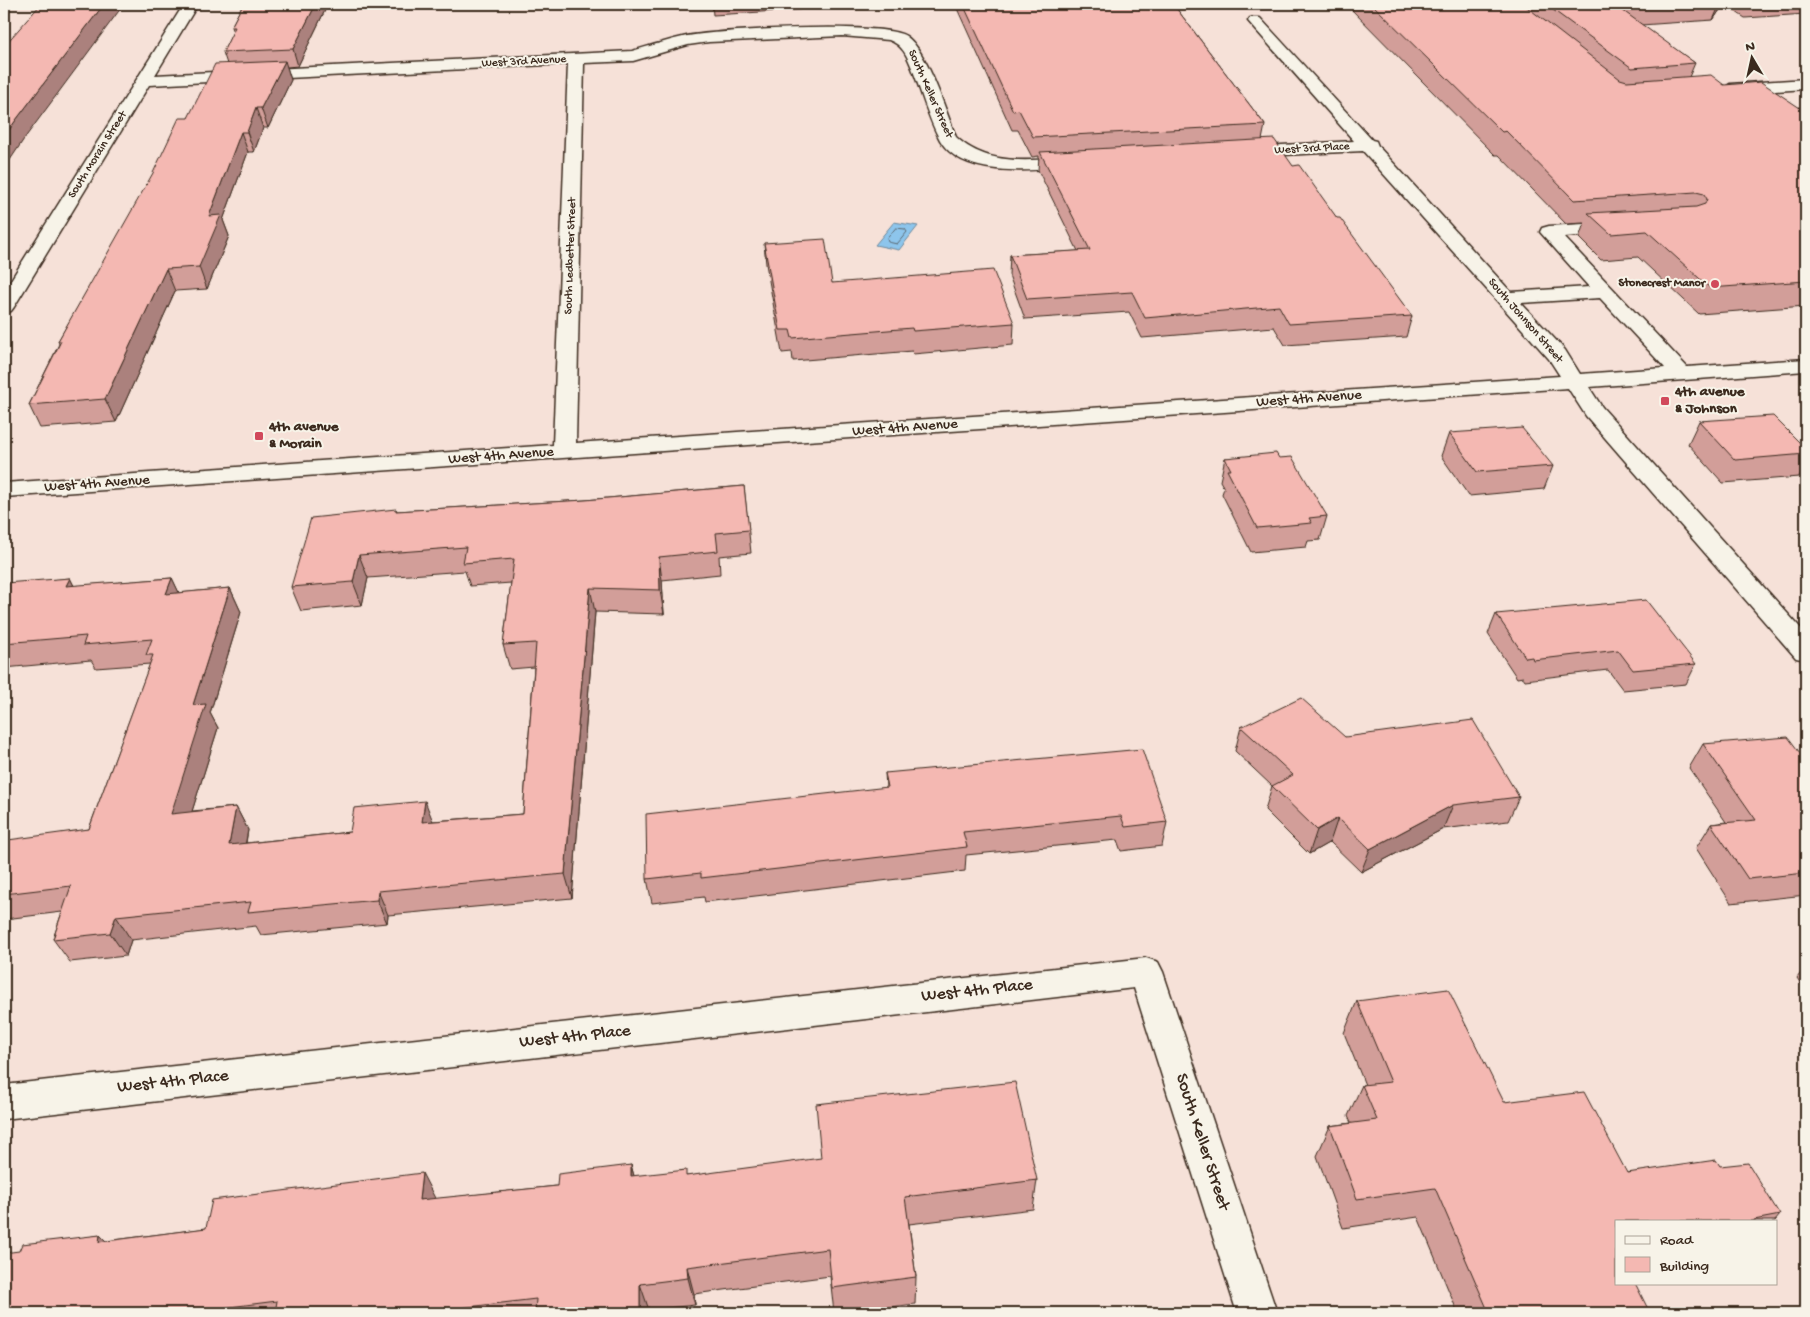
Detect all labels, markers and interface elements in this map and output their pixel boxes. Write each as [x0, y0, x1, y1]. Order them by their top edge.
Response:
north arrow [1728, 32, 1778, 82]
text: N [1745, 39, 1756, 57]
street label: South Keller Street [904, 48, 956, 141]
street label: West 3rd Avenue [481, 53, 568, 71]
street label: South Morain Street [66, 108, 131, 201]
street label: West 3rd Place [1274, 140, 1351, 158]
street label: South Ledbetter Street [562, 196, 580, 315]
street label: South Johnson Street [1484, 276, 1566, 367]
place label: Stonecrest Manor [1619, 277, 1707, 291]
marker: Stonecrest Manor [1709, 278, 1721, 290]
place label: 4th avenue & Johnson [1674, 383, 1746, 418]
street label: West 4th Avenue [1256, 386, 1363, 412]
marker: 4th avenue & Johnson [1659, 395, 1671, 407]
street label: West 4th Avenue [852, 415, 959, 441]
place label: 4th avenue & Morain [268, 418, 340, 453]
marker: 4th avenue & Morain [253, 430, 265, 442]
street label: West 4th Avenue [448, 443, 555, 469]
street label: West 4th Avenue [44, 471, 151, 497]
street label: West 4th Place [920, 975, 1034, 1007]
street label: West 4th Place [518, 1021, 632, 1053]
street label: West 4th Place [116, 1066, 230, 1098]
street label: South Keller Street [1170, 1071, 1235, 1215]
legend [1615, 1220, 1778, 1284]
text: Road [1660, 1232, 1694, 1250]
text: Building [1659, 1258, 1709, 1276]

